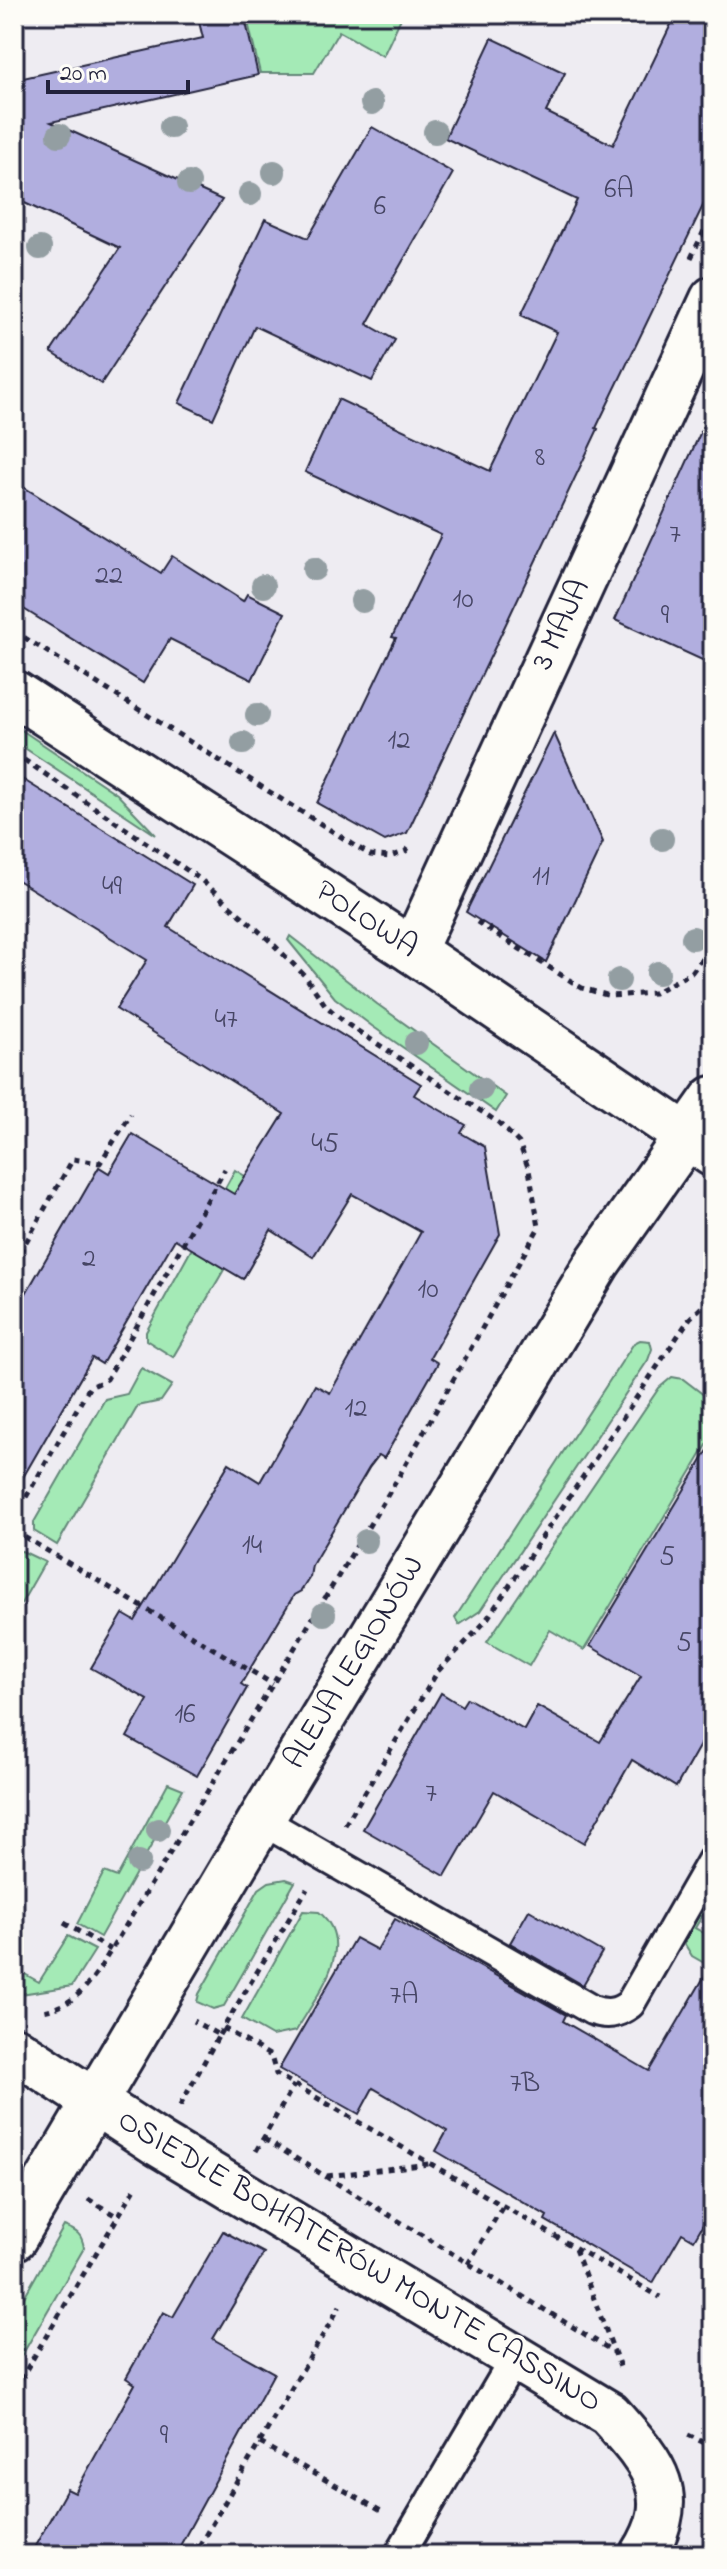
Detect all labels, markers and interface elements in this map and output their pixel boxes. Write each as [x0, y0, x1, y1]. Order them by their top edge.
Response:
scale bar [48, 44, 188, 94]
text: 20 m [60, 57, 107, 92]
house number: 6A [604, 170, 634, 211]
house number: 6 [374, 187, 386, 228]
house number: 8 [535, 438, 545, 479]
house number: 7 [669, 515, 681, 556]
house number: 22 [95, 556, 123, 597]
street label: 3 MAJA [520, 572, 604, 678]
house number: 10 [452, 580, 474, 621]
house number: 9 [661, 596, 670, 637]
house number: 12 [388, 721, 410, 762]
house number: 11 [532, 857, 550, 898]
house number: 49 [102, 867, 123, 908]
street label: POLOWA [305, 869, 427, 971]
house number: 47 [214, 1000, 238, 1041]
house number: 45 [311, 1124, 339, 1165]
house number: 2 [82, 1239, 96, 1280]
house number: 10 [417, 1270, 439, 1311]
house number: 12 [345, 1389, 367, 1430]
house number: 14 [242, 1526, 263, 1567]
house number: 5 [659, 1537, 675, 1578]
street label: ALEJA LEGIONÓW [273, 1547, 437, 1779]
house number: 5 [676, 1623, 692, 1664]
house number: 16 [174, 1695, 196, 1736]
house number: 7 [425, 1774, 437, 1815]
house number: 7A [390, 1976, 418, 2017]
house number: 7B [510, 2064, 540, 2105]
street label: OSIEDLE BOHATERÓW MONTE CASSINO [108, 2098, 610, 2426]
house number: 9 [160, 2416, 169, 2457]

